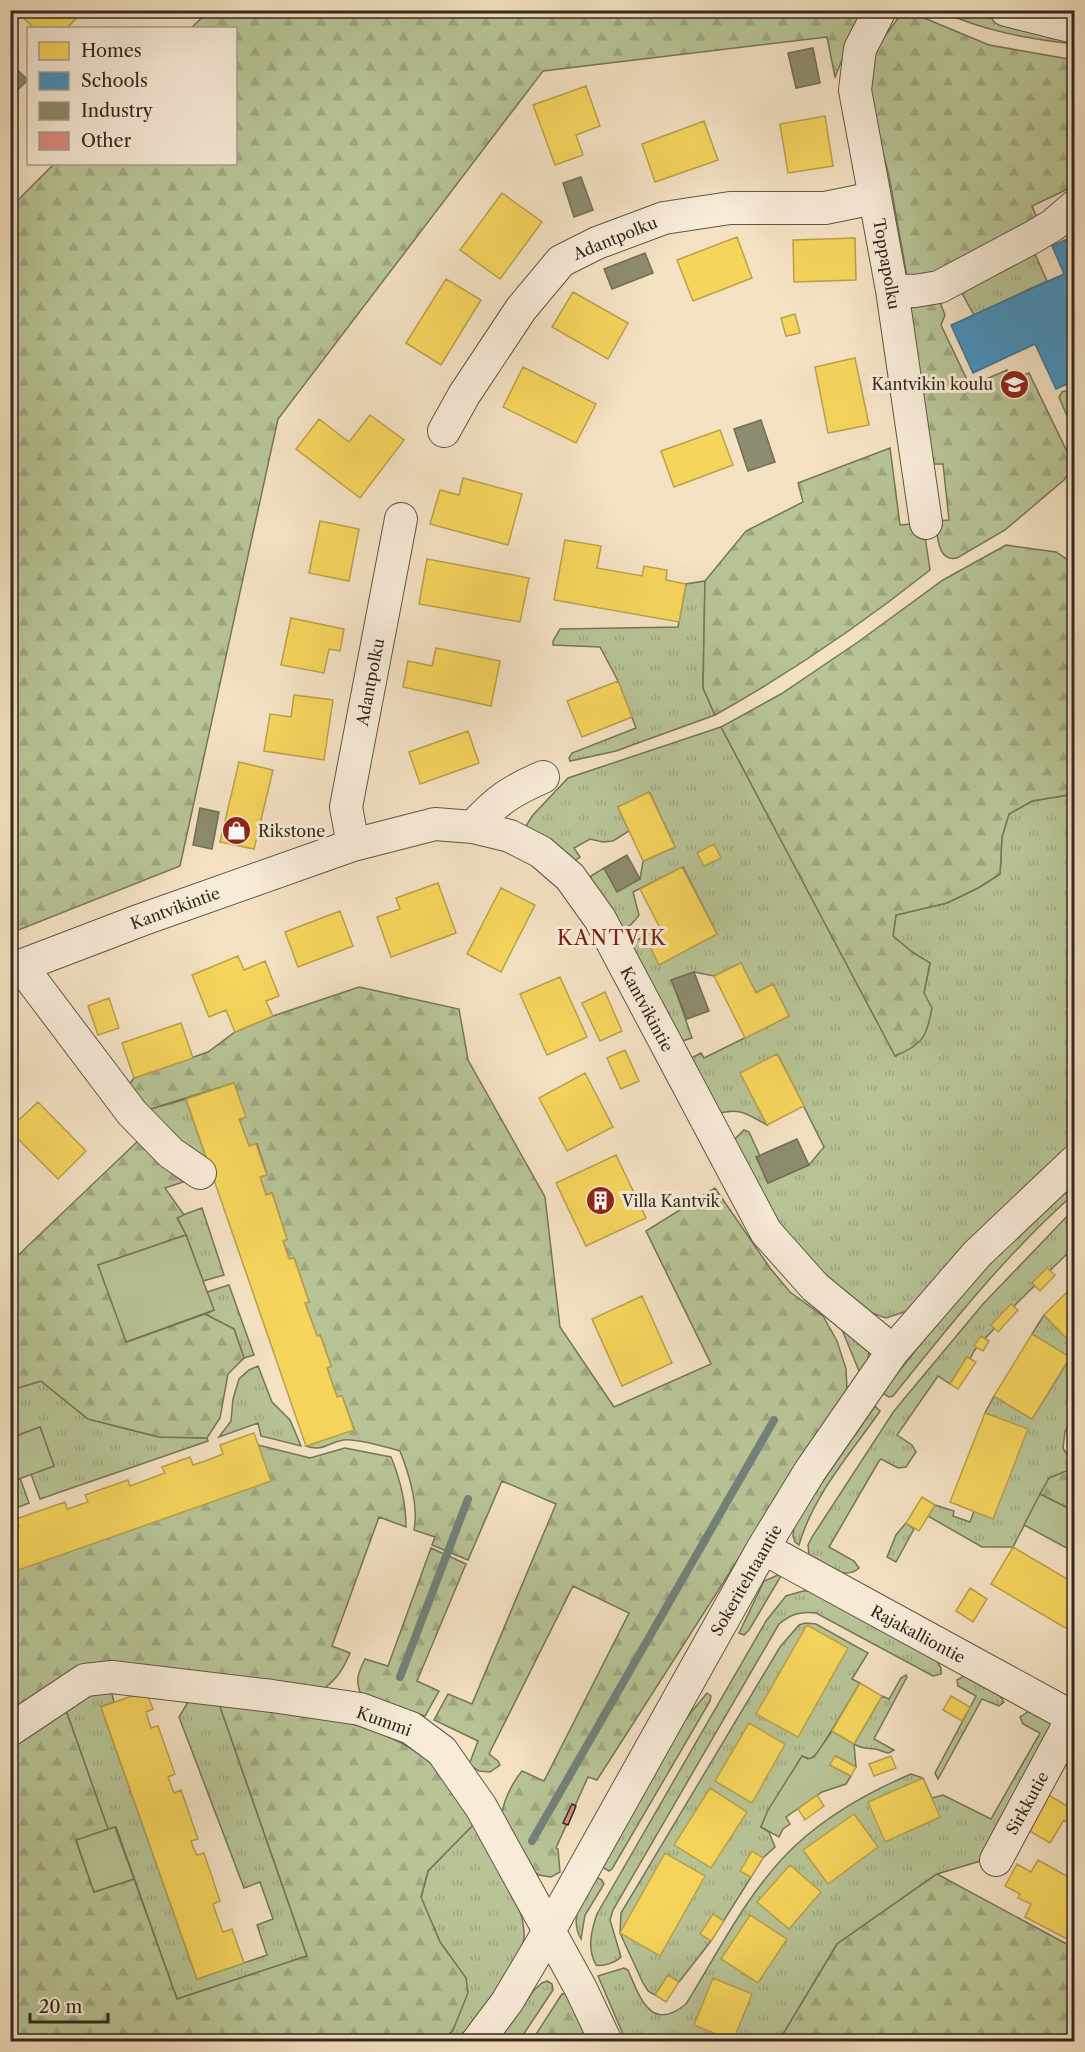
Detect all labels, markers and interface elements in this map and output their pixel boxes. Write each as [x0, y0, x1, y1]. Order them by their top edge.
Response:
legend [27, 27, 237, 165]
text: Homes [81, 40, 142, 62]
text: Schools [81, 70, 148, 92]
text: Industry [81, 100, 154, 122]
text: Other [81, 130, 132, 152]
street label: Adantpolku [569, 212, 660, 264]
street label: Toppapolku [869, 217, 905, 311]
school or university icon: Kantvikin koulu [998, 368, 1030, 400]
place label: Kantvikin koulu [872, 374, 993, 394]
street label: Adantpolku [352, 636, 388, 729]
shop icon: Rikstone [221, 815, 253, 847]
place label: Rikstone [258, 821, 325, 841]
street label: Kantvikintie [128, 883, 222, 933]
district label: KANTVIK [557, 926, 667, 950]
street label: Kantvikintie [616, 963, 678, 1055]
building icon: Villa Kantvik [585, 1185, 617, 1217]
place label: Villa Kantvik [621, 1191, 721, 1211]
street label: Sokeritehtaantie [706, 1521, 786, 1639]
street label: Rajakalliontie [867, 1601, 969, 1667]
street label: Kummi [354, 1702, 414, 1740]
street label: Sirkkutie [1002, 1768, 1052, 1838]
scale bar [30, 1986, 108, 2024]
text: 20 m [39, 1996, 83, 2018]

